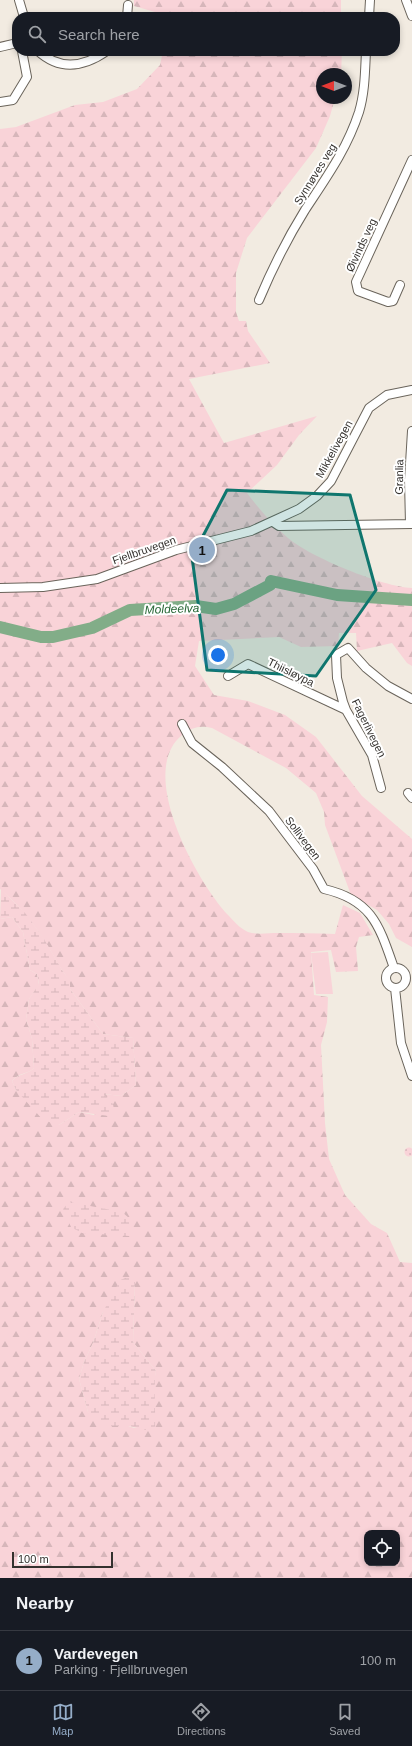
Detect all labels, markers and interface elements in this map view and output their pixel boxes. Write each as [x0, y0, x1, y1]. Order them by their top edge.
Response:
search box [12, 12, 400, 56]
icon: search [26, 23, 48, 45]
text: Search here [58, 26, 140, 43]
north arrow [316, 68, 352, 104]
street label: Synnøves veg [291, 141, 339, 207]
street label: Øivinds veg [343, 216, 379, 274]
street label: Mikkelivegen [313, 418, 355, 480]
street label: Granlia [393, 458, 405, 495]
street label: Fjellbruvegen [111, 534, 177, 566]
pin: 1 [189, 535, 215, 565]
water label: Moldeelva [144, 601, 200, 617]
your location [208, 645, 228, 665]
street label: Thiisløypa [266, 656, 317, 689]
street label: Fagerlivegen [350, 697, 388, 759]
street label: Sollivegen [283, 814, 323, 862]
map controls [364, 1530, 400, 1566]
button: locate [364, 1530, 400, 1566]
scale bar [12, 1550, 113, 1569]
text: 100 m [18, 1553, 49, 1565]
text: Nearby [16, 1594, 74, 1613]
text: Vardevegen [54, 1645, 138, 1662]
text: 1 [25, 1653, 33, 1668]
text: 100 m [360, 1653, 396, 1668]
text: Parking · Fjellbruvegen [54, 1662, 188, 1677]
tab: Map [52, 1701, 74, 1737]
tab: Directions [177, 1701, 226, 1737]
tab: Saved [329, 1701, 360, 1737]

